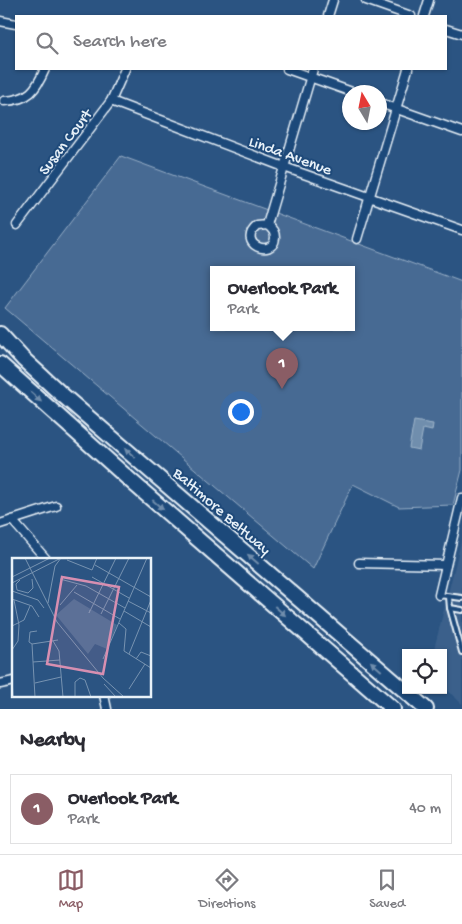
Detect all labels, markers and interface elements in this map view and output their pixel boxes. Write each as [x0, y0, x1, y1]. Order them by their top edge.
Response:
search box [15, 15, 447, 70]
icon: search [33, 29, 61, 57]
text: Search here [73, 31, 167, 54]
north arrow [342, 85, 387, 130]
street label: Susan Court [36, 105, 99, 180]
street label: Linda Avenue [246, 133, 335, 181]
popup [210, 266, 355, 331]
text: Overlook Park [228, 278, 337, 301]
text: Park [228, 301, 258, 320]
pin: 1 [266, 348, 298, 389]
one-way arrow [29, 391, 41, 403]
your location [228, 399, 254, 425]
one-way arrow [124, 448, 136, 459]
street label: Baltimore Beltway [167, 464, 274, 560]
one-way arrow [151, 499, 164, 510]
one-way arrow [247, 554, 259, 565]
inset map [12, 558, 151, 696]
one-way arrow [274, 606, 287, 617]
map controls [402, 649, 447, 694]
button: locate [402, 649, 447, 694]
one-way arrow [369, 660, 382, 671]
text: Nearby [20, 729, 85, 754]
text: Overlook Park [68, 788, 177, 811]
text: 1 [34, 800, 40, 819]
text: 40 m [409, 800, 441, 819]
text: Park [68, 811, 99, 830]
tab: Map [57, 866, 85, 913]
tab: Directions [199, 866, 256, 913]
tab: Saved [369, 866, 405, 913]

